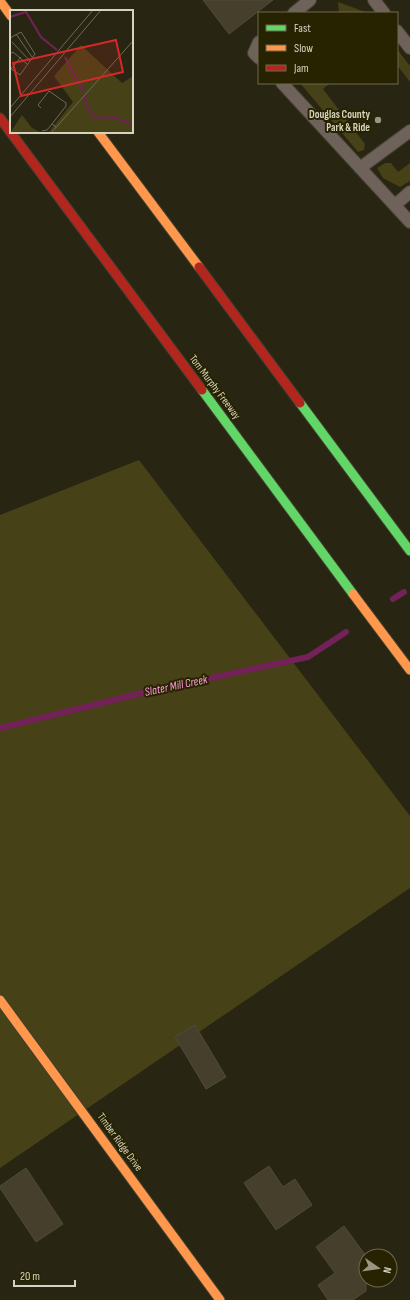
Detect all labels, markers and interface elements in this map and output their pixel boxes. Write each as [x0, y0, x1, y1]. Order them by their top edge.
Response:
inset map [10, 10, 133, 133]
legend [258, 12, 398, 84]
text: Fast [294, 21, 311, 36]
text: Slow [294, 41, 313, 56]
text: Jam [293, 61, 309, 76]
place label: Douglas County Park & Ride [309, 108, 370, 134]
marker: Douglas County Park & Ride [373, 115, 383, 125]
street label: Tom Murphy Freeway [187, 352, 244, 422]
water label: Slater Mill Creek [143, 672, 209, 700]
street label: Timber Ridge Drive [94, 1110, 146, 1174]
north arrow [358, 1248, 398, 1288]
scale bar [14, 1262, 75, 1288]
text: N [380, 1266, 394, 1275]
text: 20 m [20, 1269, 40, 1284]

